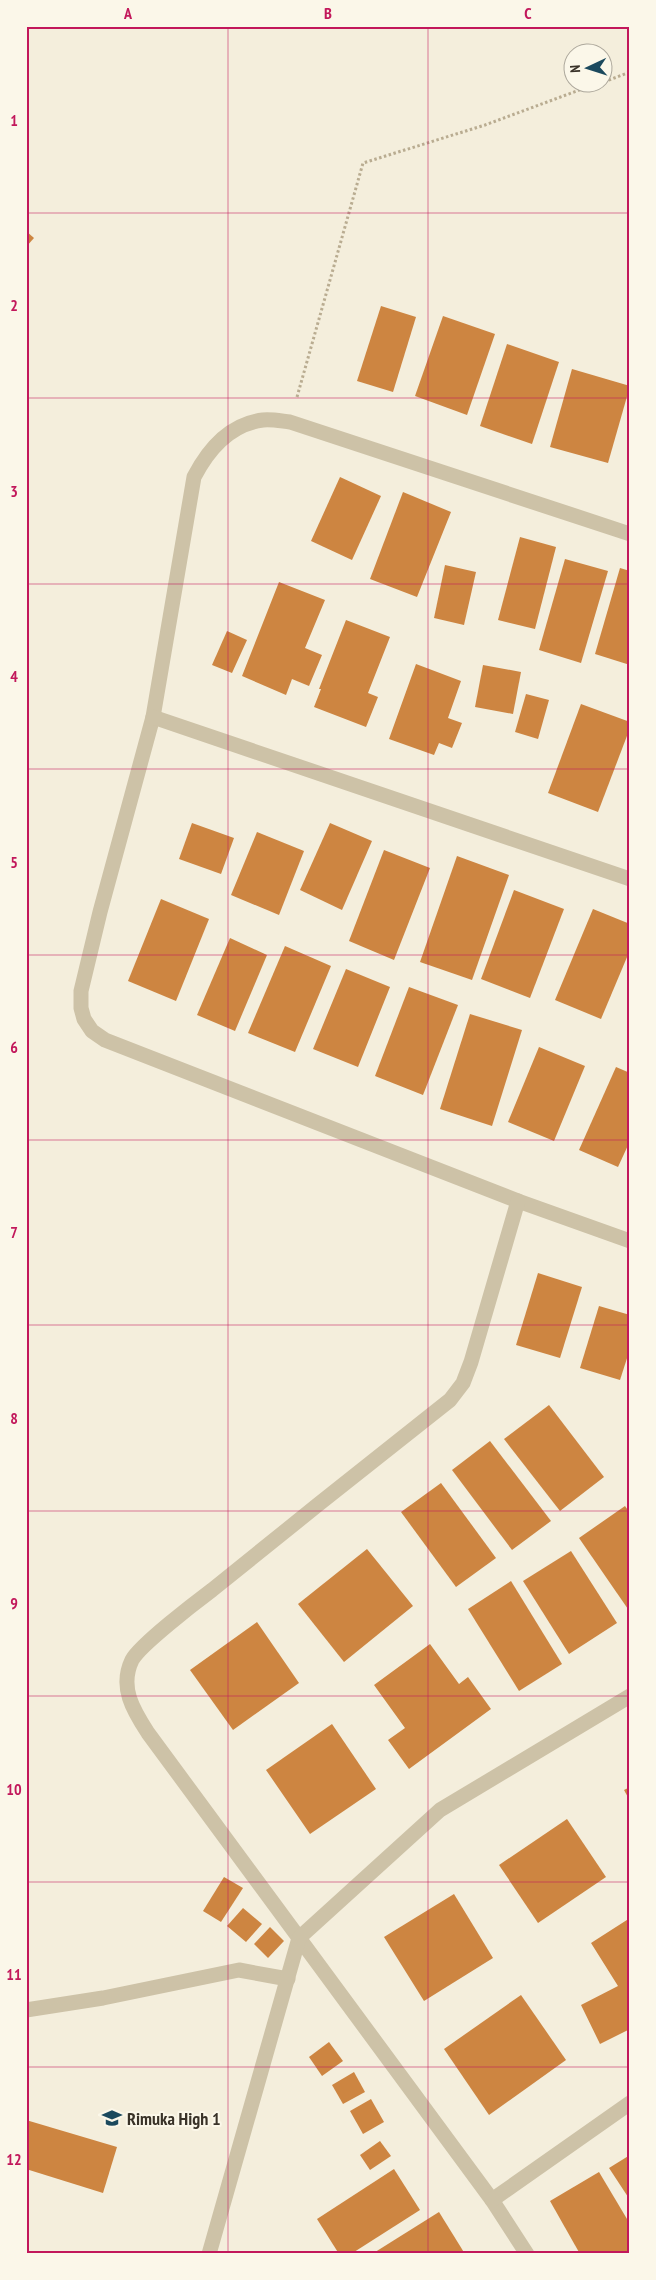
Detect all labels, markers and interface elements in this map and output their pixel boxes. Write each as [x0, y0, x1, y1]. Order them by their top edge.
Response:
text: A [123, 3, 133, 23]
text: B [324, 3, 332, 23]
text: C [524, 3, 532, 23]
north arrow [564, 42, 614, 92]
text: N [566, 65, 584, 73]
text: 1 [10, 110, 18, 130]
text: 2 [10, 295, 18, 315]
text: 3 [10, 481, 18, 501]
text: 4 [10, 666, 18, 686]
text: 5 [10, 852, 18, 872]
text: 6 [10, 1037, 18, 1057]
text: 7 [10, 1222, 18, 1242]
text: 8 [10, 1408, 18, 1428]
text: 9 [10, 1593, 18, 1613]
text: 10 [6, 1779, 22, 1799]
text: 11 [6, 1964, 22, 1984]
school or university icon: Rimuka High 1 [101, 2107, 123, 2129]
place label: Rimuka High 1 [127, 2107, 221, 2130]
text: 12 [6, 2149, 22, 2169]

